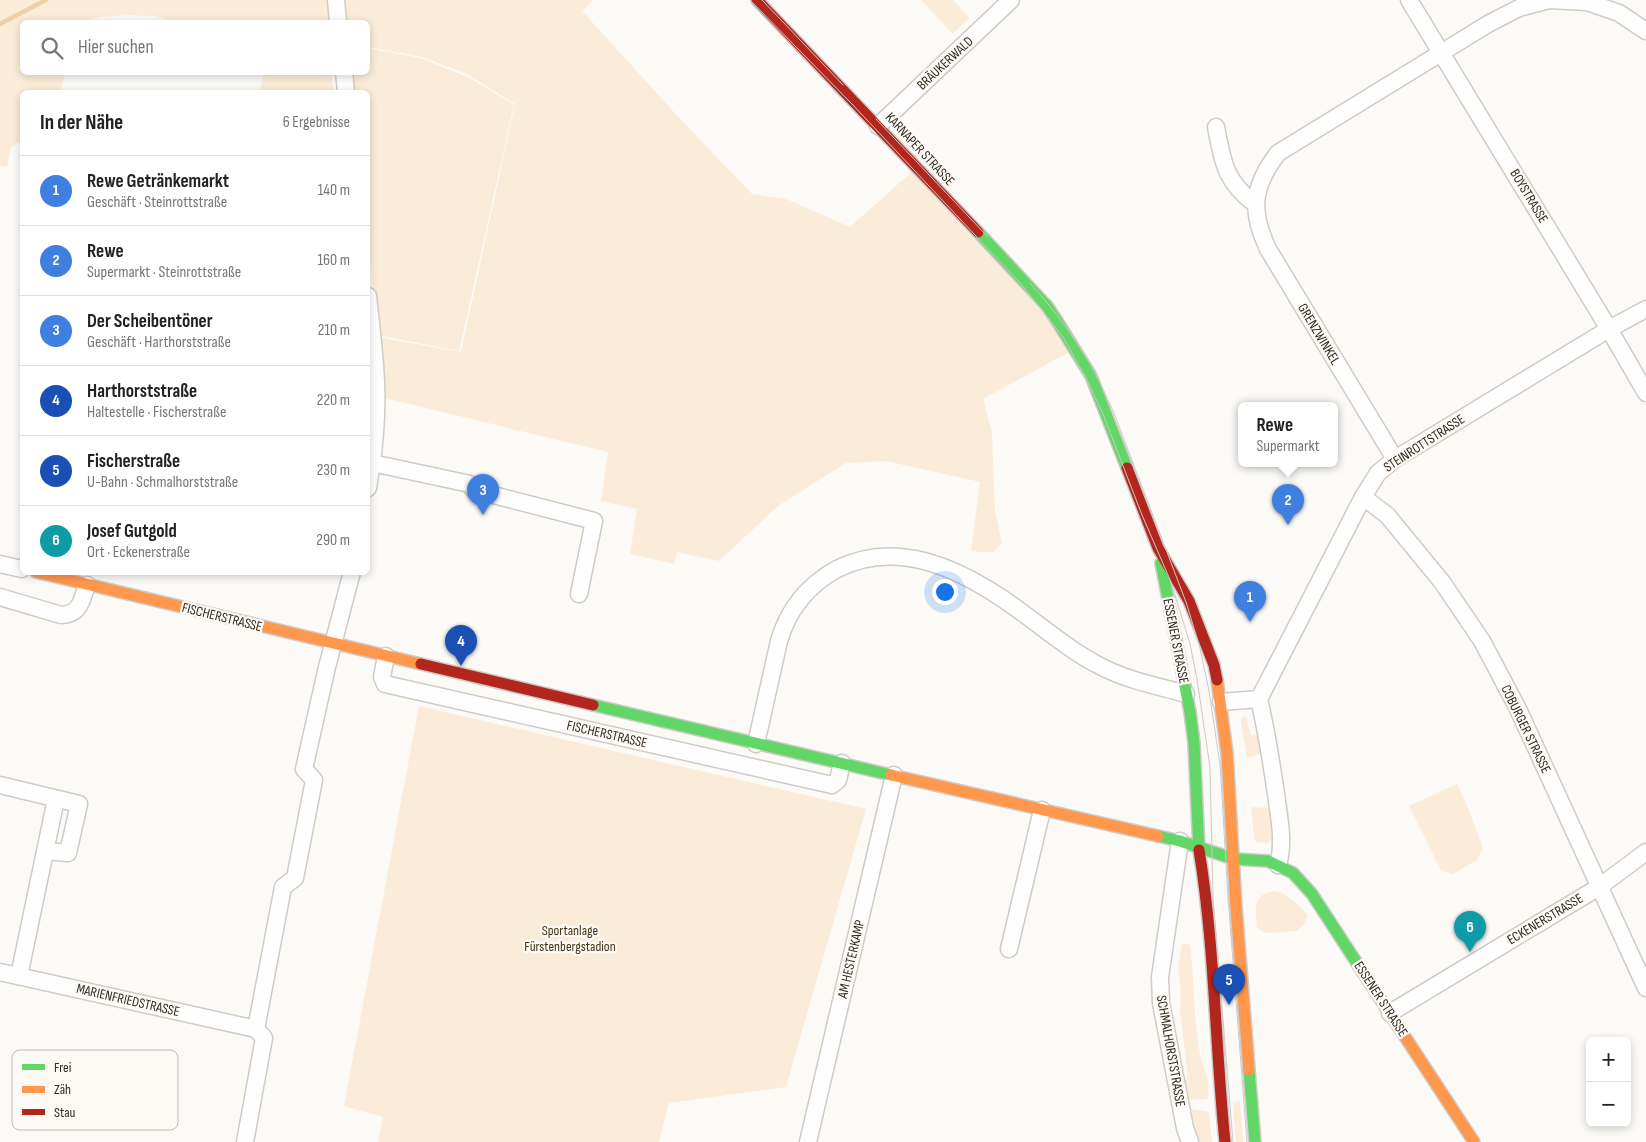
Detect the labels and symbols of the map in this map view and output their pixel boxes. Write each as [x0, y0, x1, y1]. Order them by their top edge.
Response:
street label: BRÄUKERWALD [913, 33, 977, 93]
street label: KARNAPER STRASSE [882, 109, 958, 189]
street label: BOYSTRASSE [1506, 166, 1552, 226]
street label: GRENZWINKEL [1294, 300, 1344, 368]
street label: STEINROTTSTRASSE [1380, 410, 1468, 475]
pin: 3 [467, 474, 499, 515]
pin: 2 [1272, 484, 1304, 525]
your location [932, 579, 958, 605]
pin: 1 [1234, 581, 1266, 622]
street label: ESSENER STRASSE [1159, 597, 1193, 685]
street label: FISCHERSTRASSE [180, 599, 264, 635]
pin: 4 [445, 625, 477, 666]
street label: COBURGER STRASSE [1497, 682, 1555, 776]
street label: FISCHERSTRASSE [565, 717, 649, 752]
street label: ECKENERSTRASSE [1504, 890, 1586, 948]
pin: 6 [1454, 911, 1486, 952]
street label: AM HESTERKAMP [834, 918, 868, 1001]
park label: Sportanlage Fürstenbergstadion [524, 922, 616, 955]
street label: ESSENER STRASSE [1350, 958, 1412, 1040]
pin: 5 [1213, 964, 1245, 1005]
street label: MARIENFRIEDSTRASSE [75, 980, 181, 1020]
street label: SCHMALHORSTSTRASSE [1153, 994, 1189, 1108]
legend [12, 1050, 178, 1130]
text: Frei [54, 1059, 71, 1076]
text: Zäh [54, 1081, 71, 1098]
text: Stau [54, 1104, 76, 1121]

